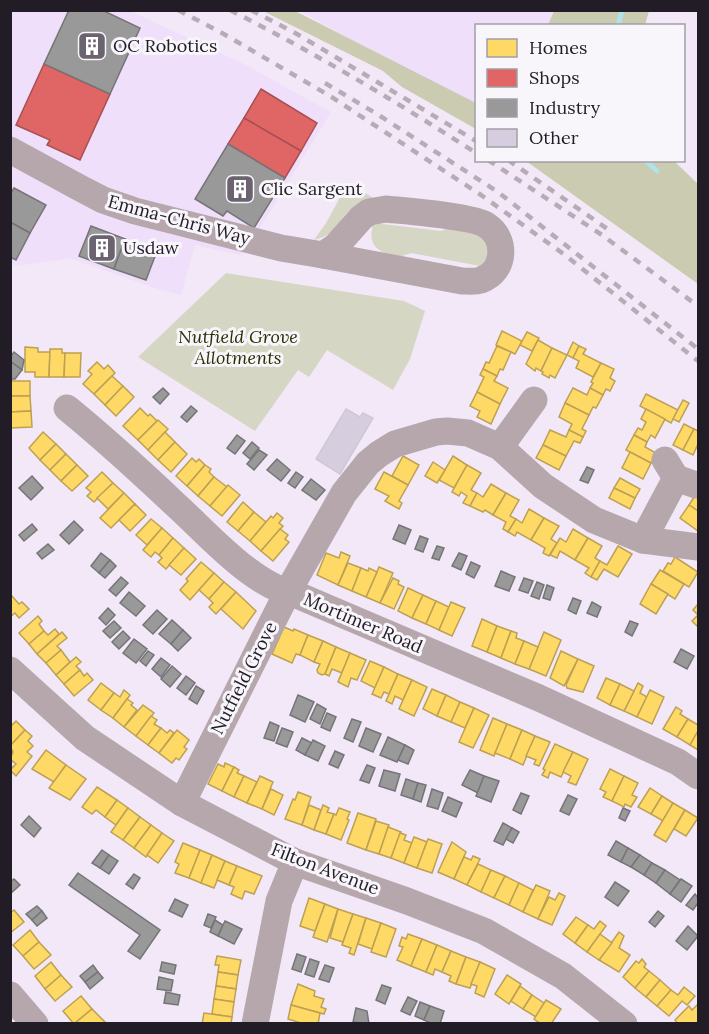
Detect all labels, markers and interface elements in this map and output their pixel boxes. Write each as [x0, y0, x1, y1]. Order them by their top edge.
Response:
legend [475, 24, 685, 162]
building icon: OC Robotics [76, 30, 108, 62]
place label: OC Robotics [113, 34, 217, 57]
text: Homes [529, 36, 587, 59]
text: Shops [529, 66, 580, 89]
text: Industry [529, 96, 601, 119]
text: Other [529, 126, 579, 149]
building icon: Clic Sargent [224, 173, 256, 205]
place label: Clic Sargent [261, 177, 362, 200]
street label: Emma-Chris Way [105, 189, 253, 250]
building icon: Usdaw [86, 232, 118, 264]
place label: Usdaw [123, 236, 180, 259]
park label: Nutfield Grove Allotments [178, 325, 298, 369]
street label: Mortimer Road [300, 587, 426, 658]
street label: Nutfield Grove [205, 617, 282, 738]
street label: Filton Avenue [268, 837, 383, 900]

